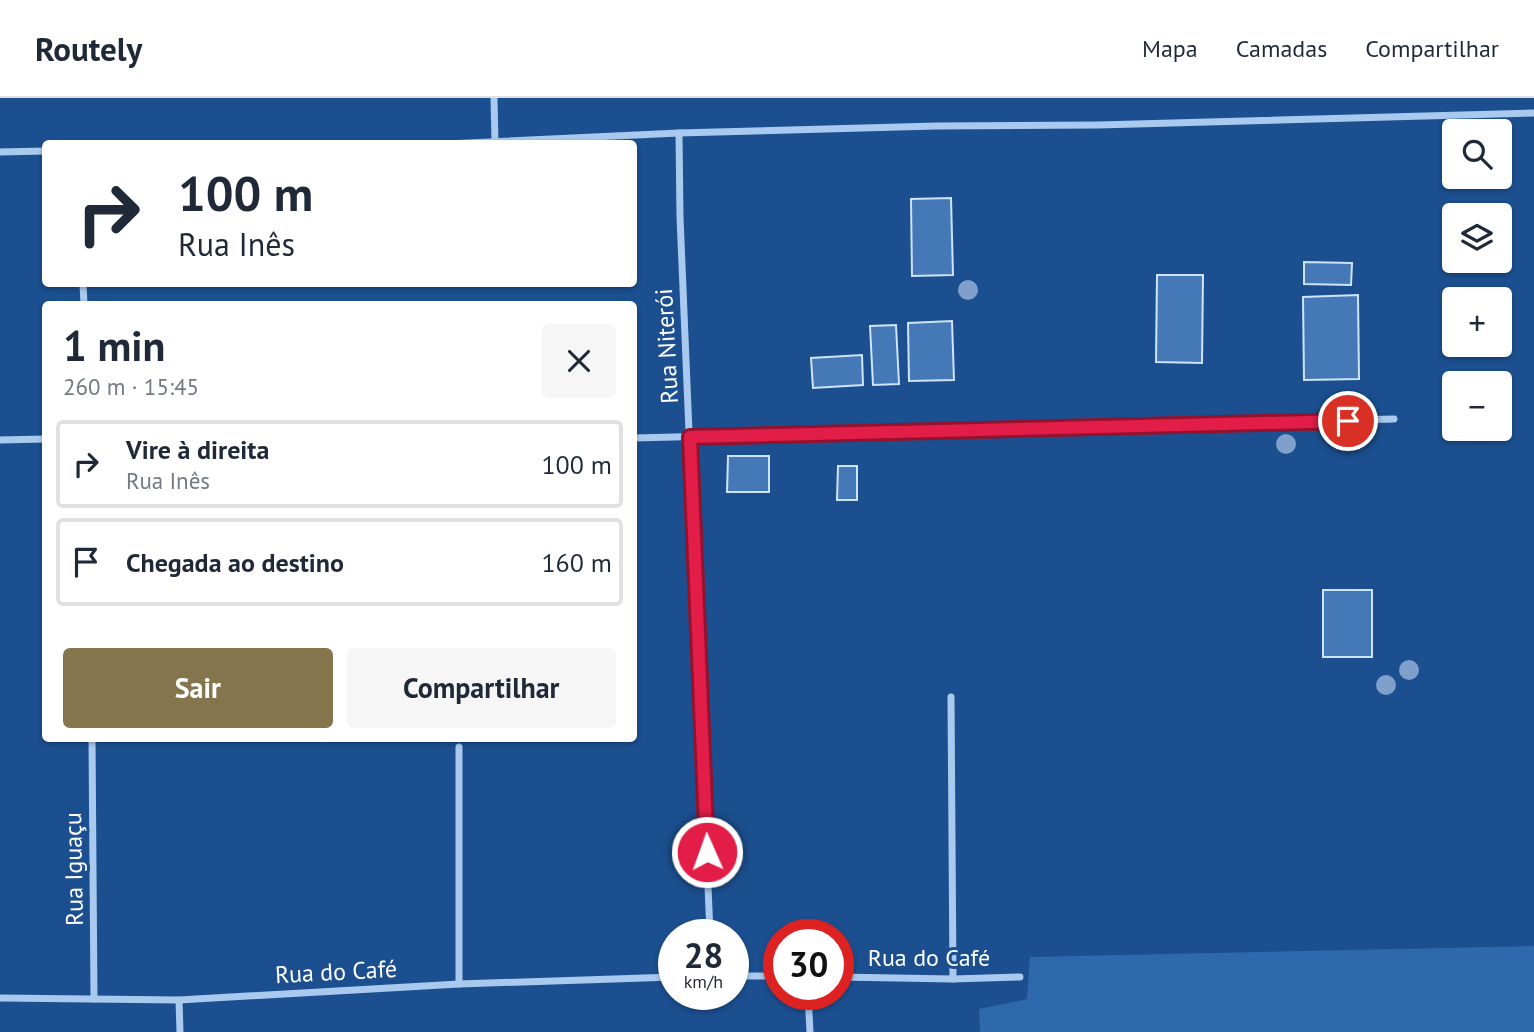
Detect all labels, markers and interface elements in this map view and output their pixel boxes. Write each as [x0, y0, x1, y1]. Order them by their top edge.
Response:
text: Routely [35, 27, 142, 70]
text: Mapa [1142, 33, 1198, 64]
text: Camadas [1236, 33, 1327, 64]
text: Compartilhar [1365, 33, 1499, 64]
map controls [1442, 119, 1512, 441]
button: search [1442, 119, 1512, 189]
text: 100 m [178, 161, 313, 225]
icon: right [63, 168, 154, 259]
button: layers [1442, 203, 1512, 273]
text: Rua Inês [178, 223, 295, 265]
button: + [1442, 287, 1512, 357]
street label: Rua Niterói [648, 288, 685, 404]
text: 1 min [63, 318, 165, 373]
button: close [542, 324, 616, 398]
button: − [1442, 371, 1512, 441]
text: 260 m · 15:45 [63, 372, 199, 401]
pin [1318, 391, 1378, 451]
icon: arrive [1329, 402, 1367, 440]
text: Vire à direita [126, 433, 269, 466]
icon: right [67, 445, 105, 483]
text: 100 m [541, 448, 612, 481]
text: Rua Inês [126, 466, 210, 495]
icon: arrive [67, 543, 105, 581]
text: Chegada ao destino [126, 546, 344, 579]
text: 160 m [541, 546, 612, 579]
button: Sair [63, 648, 333, 728]
button: Compartilhar [347, 648, 616, 728]
street label: Rua Iguaçu [57, 812, 90, 926]
position arrow [670, 815, 744, 889]
speed limit sign: 30 [763, 919, 854, 1010]
text: 28 [684, 932, 723, 978]
street label: Rua do Café [868, 942, 990, 973]
street label: Rua do Café [274, 953, 398, 990]
text: km/h [684, 970, 723, 993]

